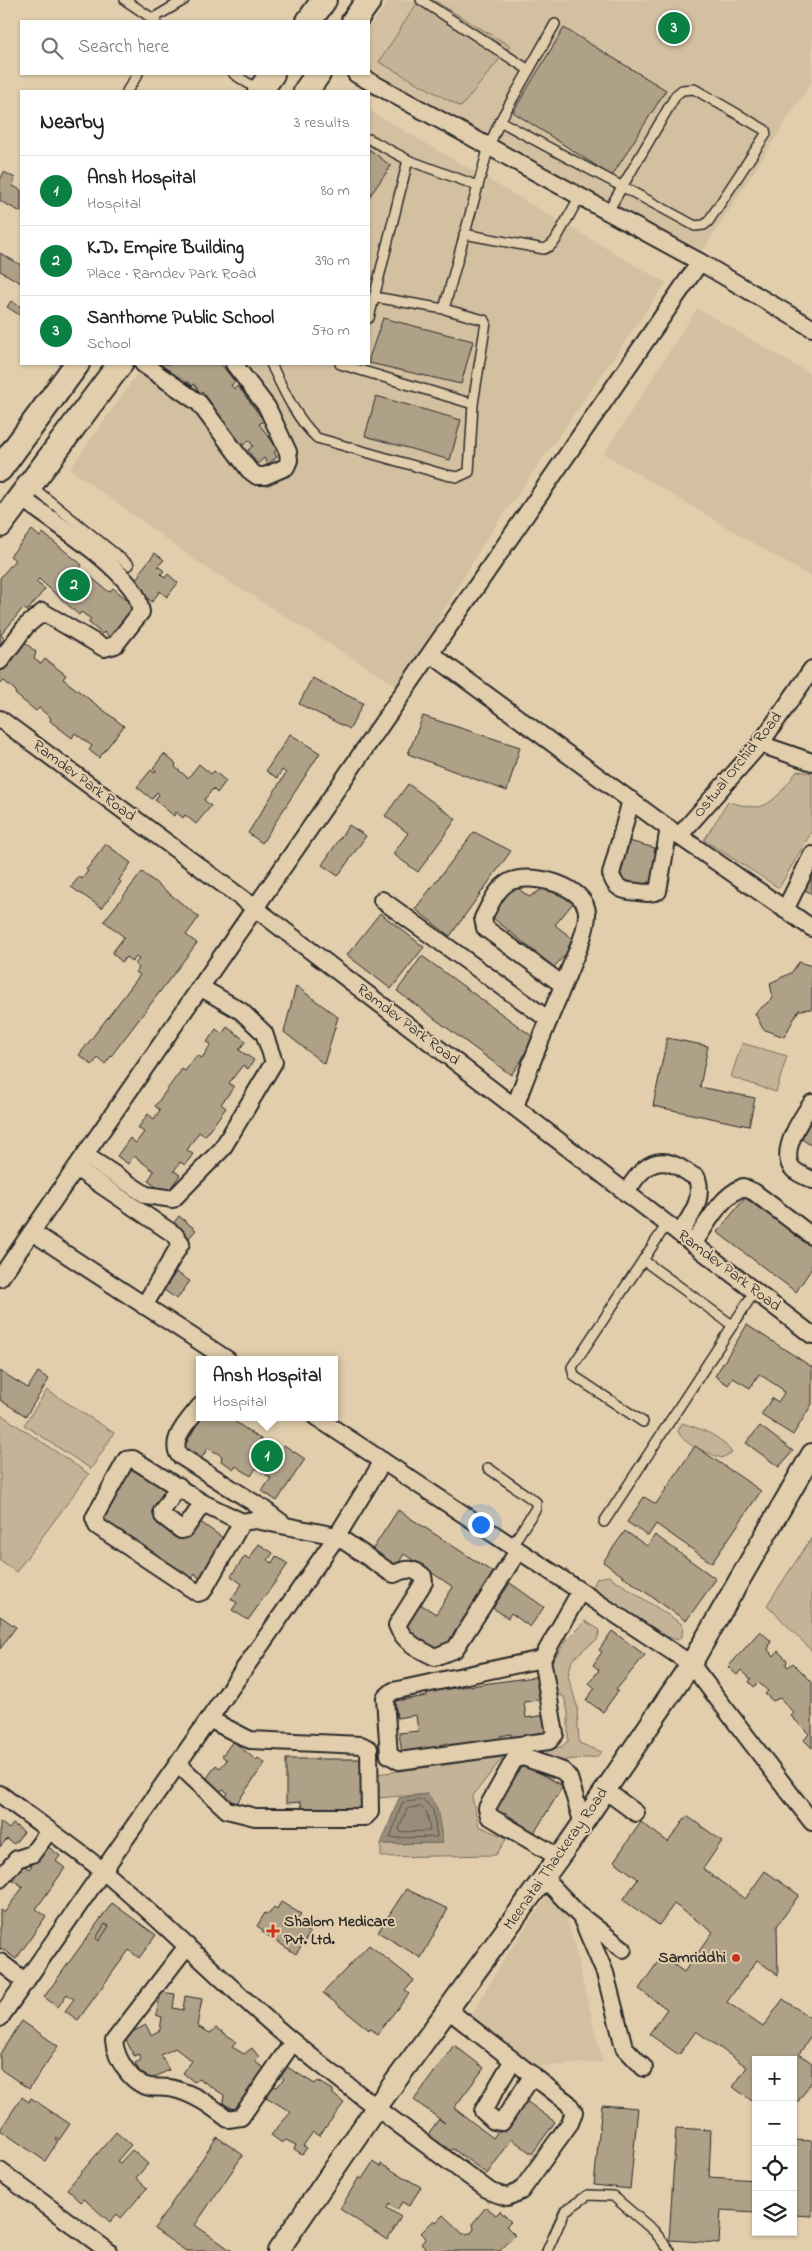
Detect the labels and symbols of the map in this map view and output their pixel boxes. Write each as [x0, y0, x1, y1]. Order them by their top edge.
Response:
pin: 3 [658, 9, 690, 47]
pin: 2 [58, 566, 90, 604]
street label: Ostwal Orchid Road [688, 707, 788, 823]
street label: Ramdev Park Road [27, 734, 141, 828]
street label: Ramdev Park Road [351, 978, 465, 1072]
street label: Ramdev Park Road [672, 1224, 786, 1318]
pin: 1 [251, 1437, 283, 1475]
your location [468, 1512, 494, 1538]
street label: Meenatai Thackeray Road [498, 1783, 614, 1935]
place label: Shalom Medicare Pvt. Ltd. [284, 1910, 395, 1952]
marker: Shalom Medicare Pvt. Ltd. [266, 1924, 280, 1938]
place label: Samriddhi [658, 1946, 726, 1970]
marker: Samriddhi [730, 1952, 742, 1964]

